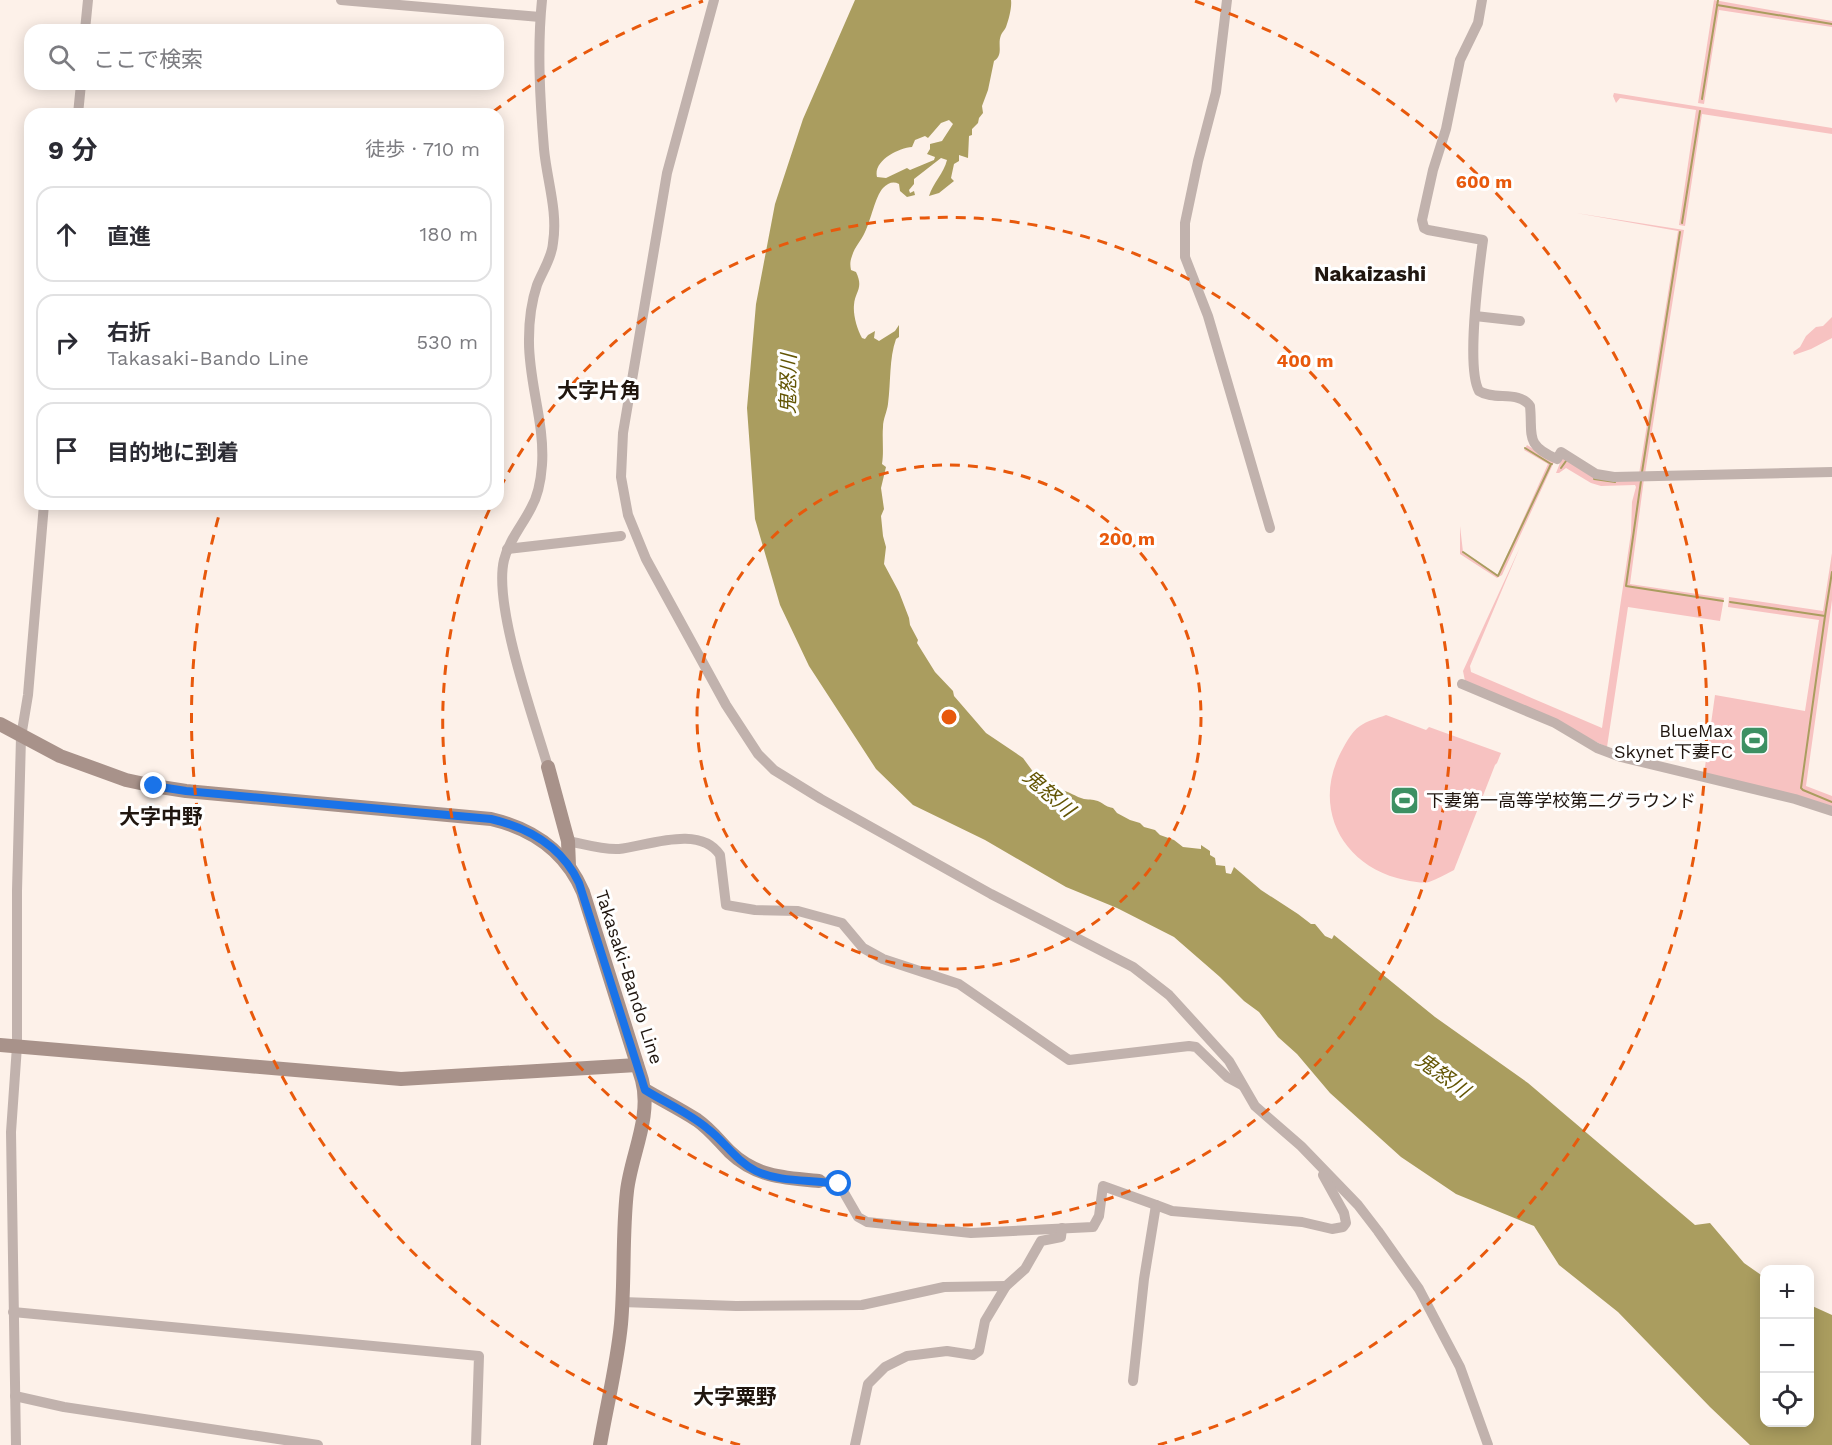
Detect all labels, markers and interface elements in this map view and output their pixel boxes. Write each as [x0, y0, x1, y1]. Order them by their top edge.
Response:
search box [24, 24, 504, 90]
icon: search [45, 41, 78, 74]
text: ここで検索 [93, 47, 203, 72]
text: 9 分 [48, 135, 97, 165]
text: 徒歩 · 710 m [365, 137, 480, 161]
text: 600 m [1456, 171, 1512, 192]
icon: ahead [50, 218, 83, 251]
text: 180 m [420, 222, 478, 246]
text: 直進 [107, 224, 151, 249]
district label: Nakaizashi [1314, 261, 1426, 286]
text: 右折 [107, 320, 151, 345]
icon: right [50, 326, 83, 359]
text: 530 m [416, 330, 478, 354]
text: Takasaki-Bando Line [107, 346, 309, 370]
text: 400 m [1277, 350, 1333, 371]
water label: 鬼怒川 [775, 352, 801, 414]
district label: 大字片角 [557, 378, 641, 403]
icon: arrive [50, 434, 83, 467]
text: 目的地に到着 [107, 440, 239, 465]
text: 200 m [1099, 528, 1155, 549]
centre of rings [939, 707, 959, 727]
place label: BlueMax Skynet下妻FC [1614, 720, 1733, 762]
sports icon: BlueMax Skynet下妻FC [1738, 725, 1770, 757]
water label: 鬼怒川 [1018, 764, 1081, 823]
route end [140, 772, 166, 798]
sports icon: 下妻第一高等学校第二グラウンド [1389, 785, 1421, 817]
place label: 下妻第一高等学校第二グラウンド [1426, 790, 1696, 811]
district label: 大字中野 [119, 804, 203, 829]
street label: Takasaki-Bando Line [591, 887, 668, 1066]
water label: 鬼怒川 [1412, 1048, 1476, 1104]
route start [825, 1170, 851, 1196]
map controls [1760, 1265, 1814, 1427]
button: + [1760, 1265, 1814, 1319]
button: − [1760, 1319, 1814, 1373]
button: locate [1760, 1373, 1814, 1427]
district label: 大字粟野 [693, 1384, 777, 1409]

